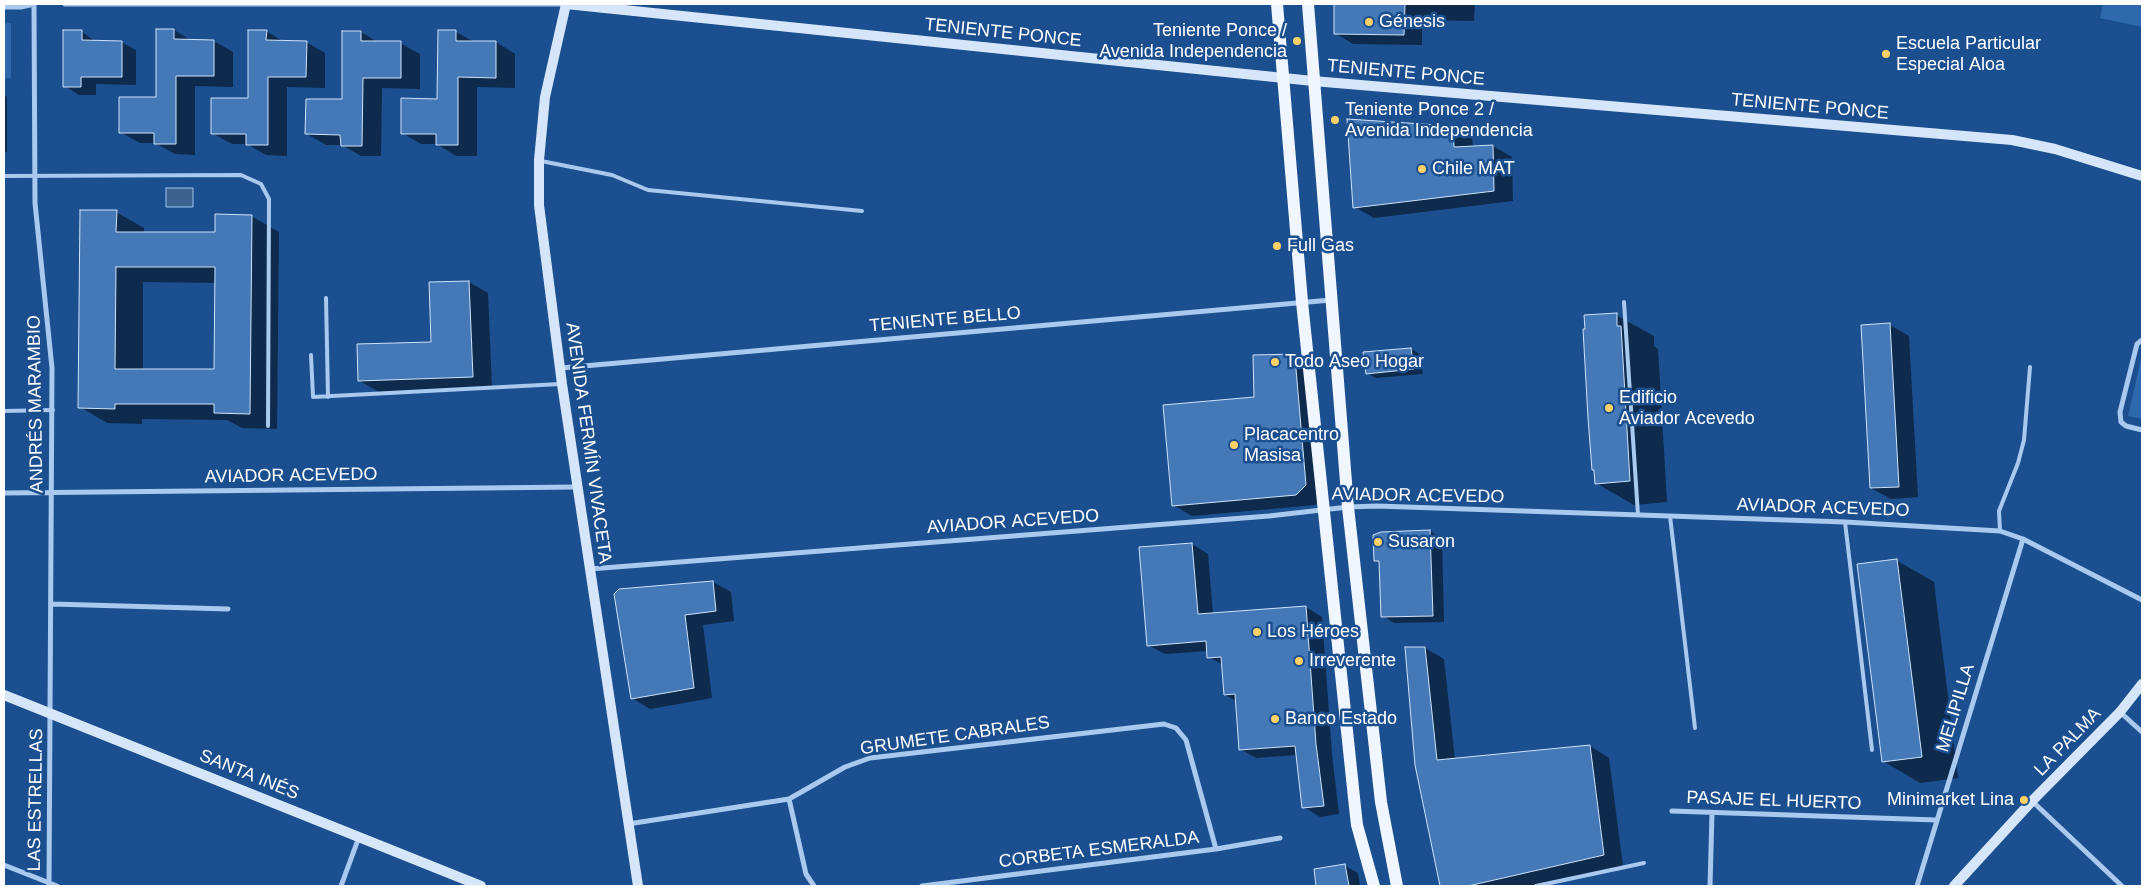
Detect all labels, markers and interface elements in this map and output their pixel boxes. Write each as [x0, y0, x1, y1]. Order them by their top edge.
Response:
place label: Génesis [1379, 11, 1445, 33]
street label: TENIENTE PONCE [923, 14, 1083, 52]
marker: Génesis [1363, 16, 1375, 28]
place label: Teniente Ponce / Avenida Independencia [1099, 20, 1287, 62]
place label: Escuela Particular Especial Aloa [1896, 33, 2041, 76]
marker: Teniente Ponce / Avenida Independencia [1291, 35, 1303, 47]
marker: Escuela Particular Especial Aloa [1880, 48, 1892, 60]
street label: TENIENTE PONCE [1326, 55, 1486, 91]
street label: TENIENTE PONCE [1730, 89, 1890, 125]
place label: Teniente Ponce 2 / Avenida Independencia [1345, 99, 1533, 142]
marker: Teniente Ponce 2 / Avenida Independencia [1329, 114, 1341, 126]
place label: Chile MAT [1432, 158, 1515, 180]
marker: Chile MAT [1416, 163, 1428, 175]
place label: Full Gas [1287, 235, 1354, 257]
marker: Full Gas [1271, 240, 1283, 252]
street label: TENIENTE BELLO [868, 303, 1022, 337]
street label: ANDRÉS MARAMBIO [24, 315, 48, 493]
street label: AVENIDA FERMÍN VIVACETA [560, 321, 616, 565]
place label: Todo Aseo Hogar [1285, 351, 1424, 373]
marker: Todo Aseo Hogar [1269, 356, 1281, 368]
place label: Edificio Aviador Acevedo [1619, 387, 1755, 429]
marker: Edificio Aviador Acevedo [1603, 402, 1615, 414]
place label: Placacentro Masisa [1244, 424, 1339, 466]
marker: Placacentro Masisa [1228, 439, 1240, 451]
street label: AVIADOR ACEVEDO [204, 464, 378, 488]
street label: AVIADOR ACEVEDO [1331, 484, 1505, 508]
street label: AVIADOR ACEVEDO [1736, 494, 1910, 522]
street label: AVIADOR ACEVEDO [926, 505, 1100, 539]
place label: Susaron [1388, 531, 1455, 553]
marker: Susaron [1372, 536, 1384, 548]
place label: Los Héroes [1267, 621, 1359, 643]
marker: Los Héroes [1251, 626, 1263, 638]
place label: Irreverente [1309, 650, 1396, 672]
marker: Irreverente [1293, 655, 1305, 667]
street label: MELIPILLA [1932, 661, 1980, 755]
street label: LA PALMA [2030, 703, 2106, 781]
place label: Banco Estado [1285, 708, 1397, 730]
street label: GRUMETE CABRALES [859, 712, 1051, 760]
marker: Banco Estado [1269, 713, 1281, 725]
street label: LAS ESTRELLAS [24, 728, 48, 872]
street label: SANTA INÉS [196, 745, 302, 805]
street label: PASAJE EL HUERTO [1686, 787, 1862, 815]
place label: Minimarket Lina [1887, 789, 2014, 811]
marker: Minimarket Lina [2018, 794, 2030, 806]
street label: CORBETA ESMERALDA [998, 827, 1200, 873]

